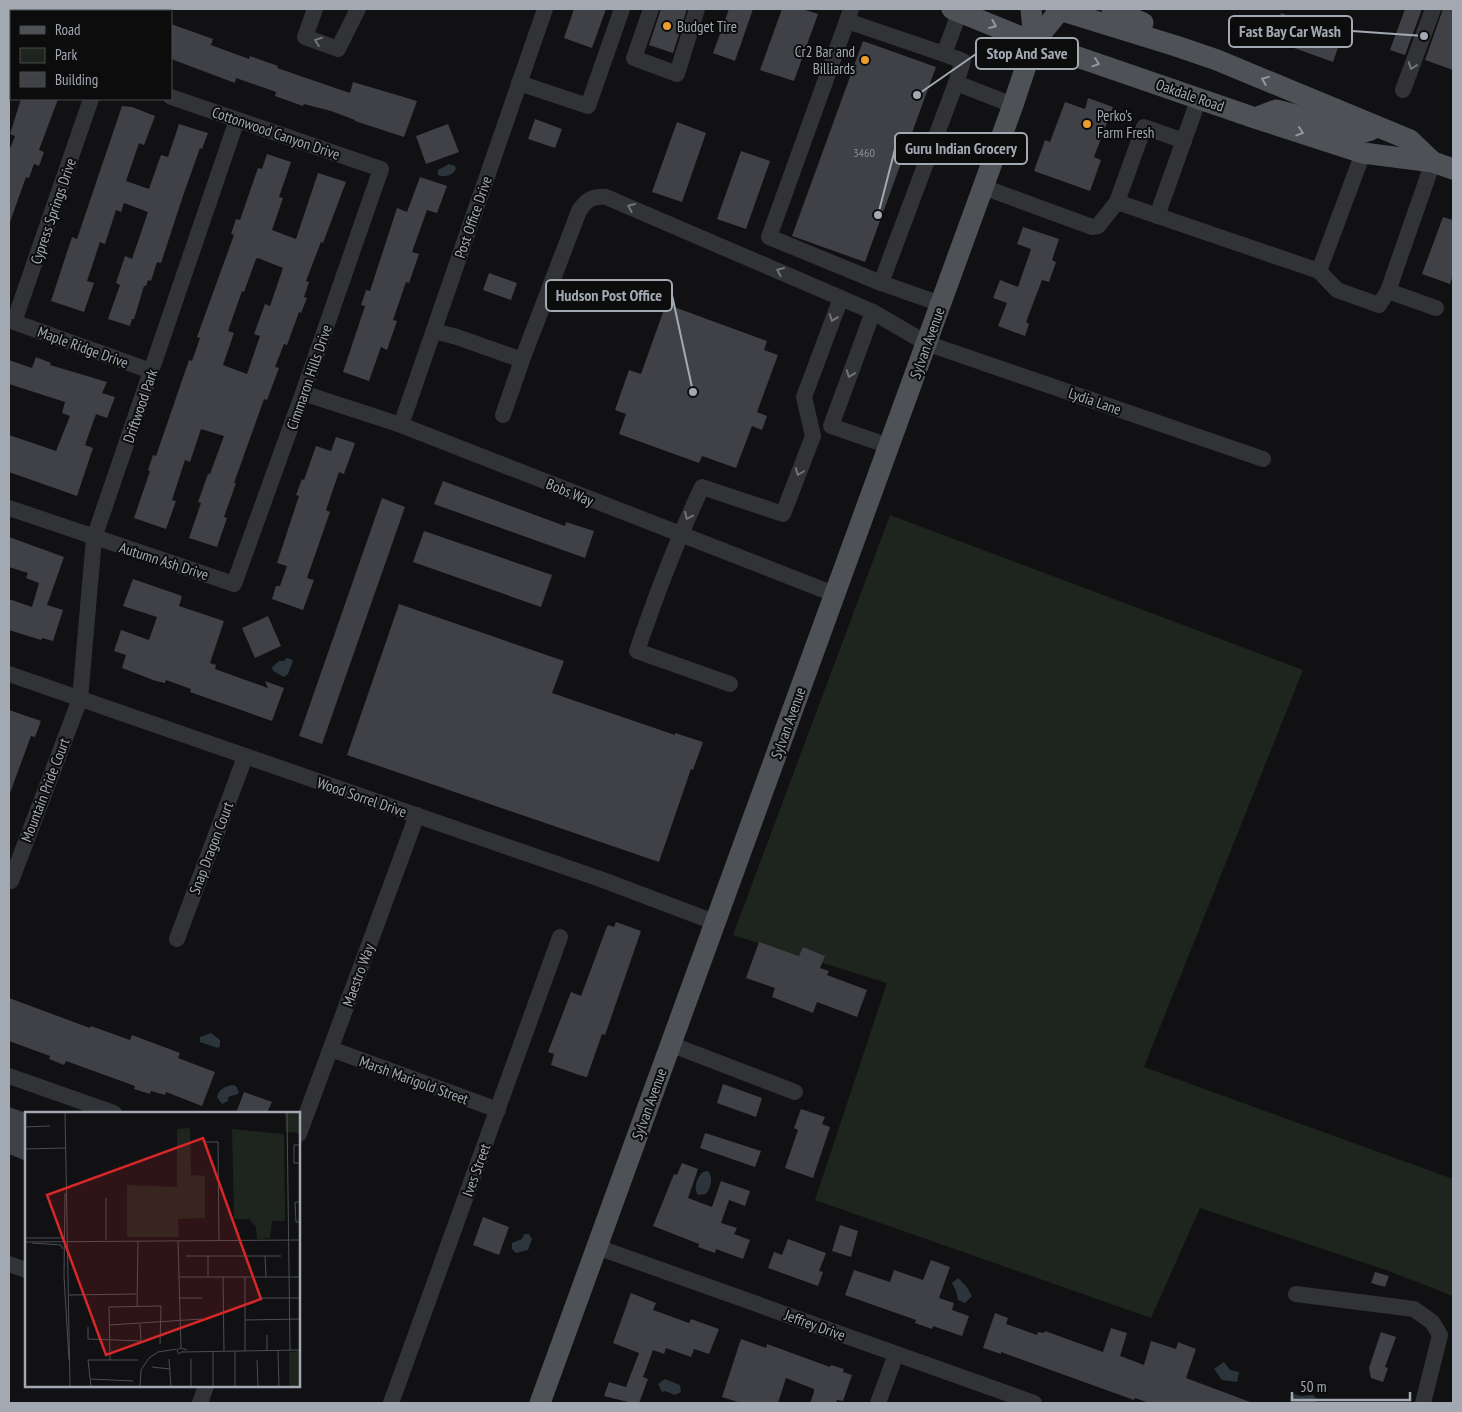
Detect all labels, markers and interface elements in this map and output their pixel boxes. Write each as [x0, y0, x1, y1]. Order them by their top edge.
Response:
legend [10, 10, 172, 100]
callout: Fast Bay Car Wash [1229, 16, 1352, 47]
place label: Budget Tire [677, 17, 737, 36]
one-way arrow [988, 19, 997, 30]
text: Road [55, 20, 81, 39]
marker: Budget Tire [661, 20, 673, 32]
text: Fast Bay Car Wash [1239, 21, 1341, 41]
one-way arrow [314, 37, 322, 47]
callout: Stop And Save [976, 38, 1078, 69]
place label: Cr2 Bar and Billiards [795, 42, 855, 78]
text: Stop And Save [986, 43, 1068, 63]
text: Park [55, 45, 77, 64]
marker: Cr2 Bar and Billiards [859, 54, 871, 66]
one-way arrow [1092, 58, 1100, 68]
one-way arrow [1407, 61, 1417, 69]
text: Building [55, 70, 98, 89]
street label: Oakdale Road [1153, 74, 1227, 116]
one-way arrow [1261, 76, 1270, 86]
street label: Cottonwood Canyon Drive [210, 102, 342, 164]
place label: Perko's Farm Fresh [1097, 106, 1154, 142]
marker: Perko's Farm Fresh [1081, 118, 1093, 130]
one-way arrow [1295, 127, 1304, 137]
callout: Guru Indian Grocery [895, 133, 1027, 164]
text: Guru Indian Grocery [905, 138, 1018, 158]
house number: 3460 [853, 145, 875, 160]
street label: Cypress Springs Drive [26, 155, 80, 267]
street label: Post Office Drive [450, 173, 496, 261]
one-way arrow [627, 203, 635, 213]
one-way arrow [776, 267, 785, 278]
callout: Hudson Post Office [546, 280, 672, 311]
text: Hudson Post Office [556, 285, 662, 305]
street label: Sylvan Avenue [905, 305, 949, 381]
one-way arrow [829, 313, 839, 322]
street label: Maple Ridge Drive [35, 322, 131, 372]
street label: Cimmaron Hills Drive [282, 322, 336, 432]
street label: Driftwood Park [119, 366, 162, 445]
one-way arrow [846, 369, 856, 378]
street label: Lydia Lane [1066, 383, 1124, 419]
one-way arrow [795, 467, 805, 476]
street label: Bobs Way [544, 474, 597, 510]
one-way arrow [684, 511, 694, 520]
street label: Autumn Ash Drive [117, 538, 211, 584]
street label: Sylvan Avenue [766, 685, 810, 761]
street label: Mountain Pride Court [16, 735, 74, 845]
street label: Wood Sorrel Drive [315, 773, 409, 821]
street label: Snap Dragon Court [185, 799, 237, 897]
street label: Maestro Way [338, 941, 378, 1009]
street label: Marsh Marigold Street [357, 1051, 471, 1109]
street label: Sylvan Avenue [627, 1066, 671, 1142]
inset map [25, 1112, 300, 1387]
street label: Ives Street [458, 1141, 494, 1199]
street label: Jeffrey Drive [781, 1305, 848, 1345]
scale bar [1292, 1370, 1410, 1402]
text: 50 m [1300, 1377, 1326, 1396]

